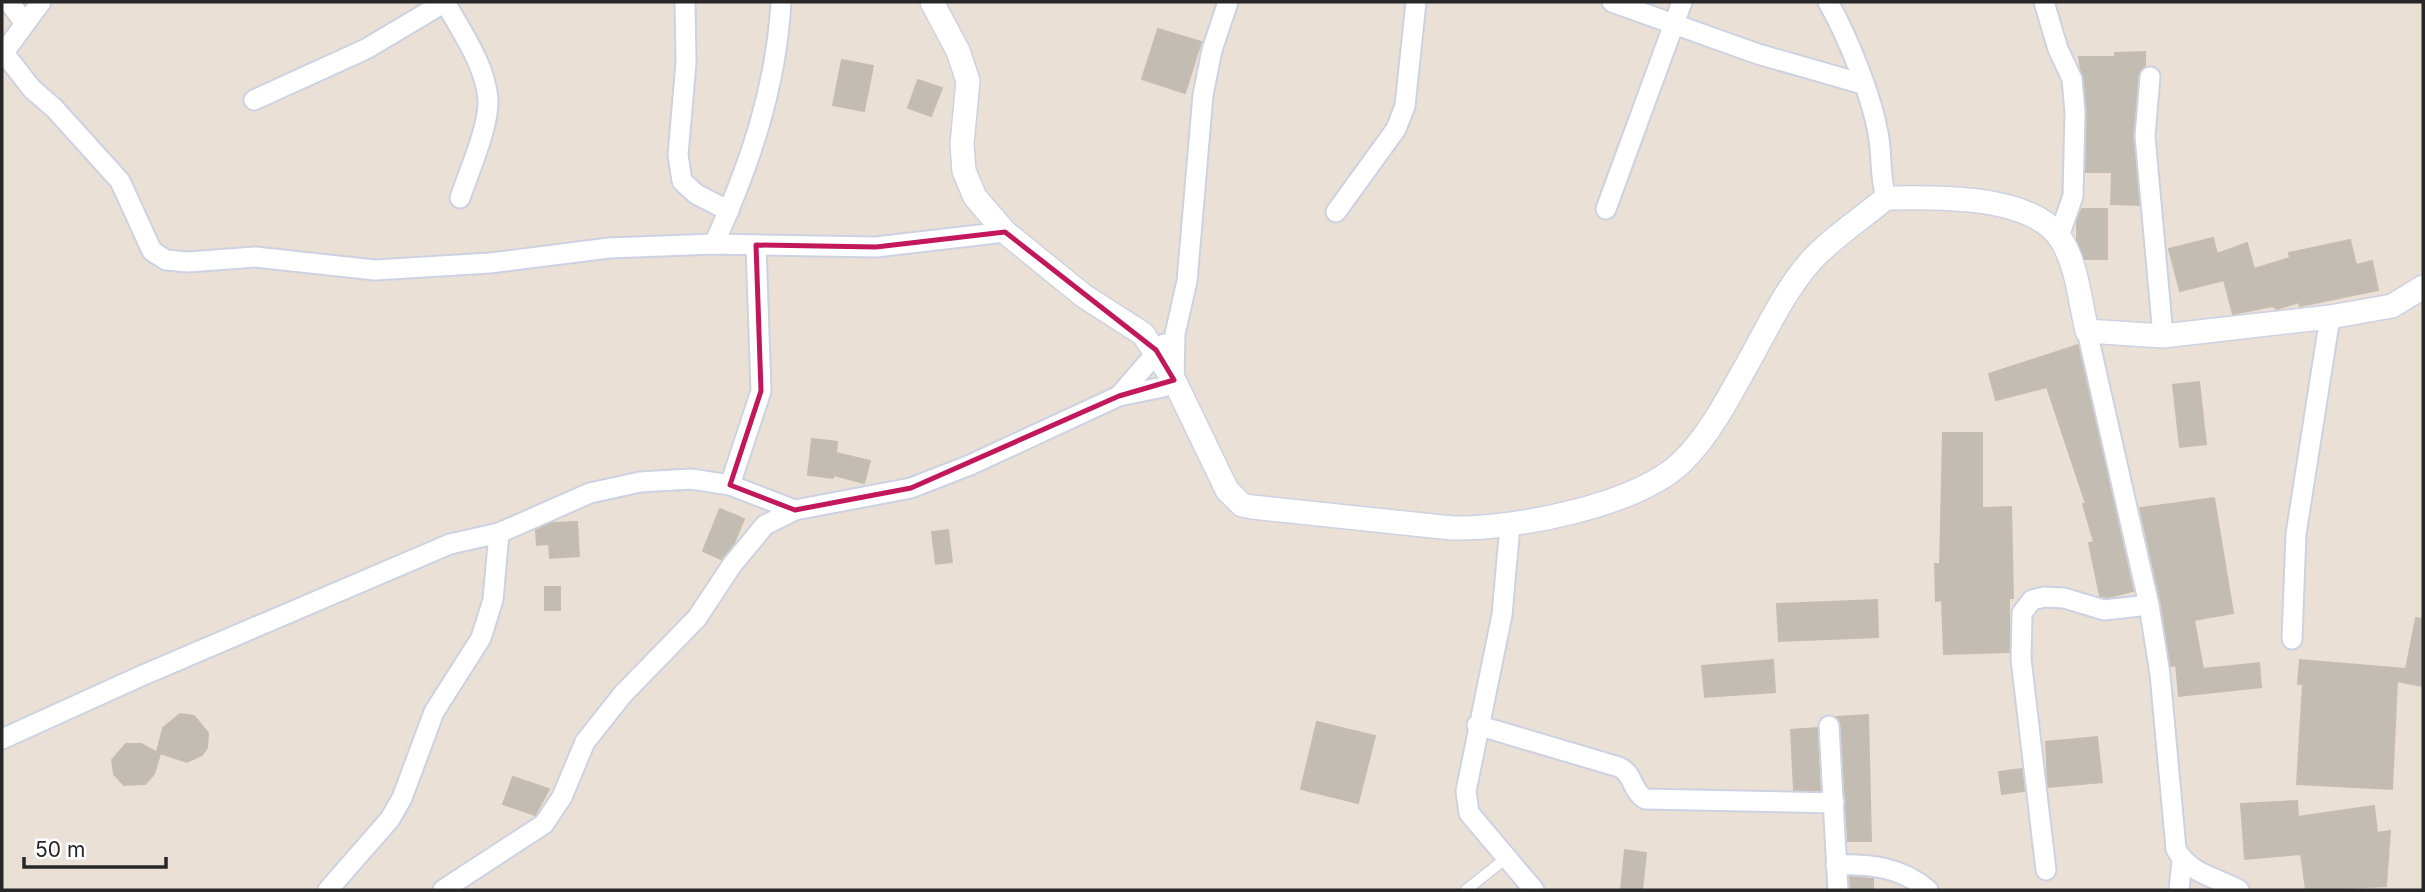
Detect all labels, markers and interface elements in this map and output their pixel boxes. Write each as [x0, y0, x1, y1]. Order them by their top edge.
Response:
scale bar [24, 826, 166, 870]
text: 50 m [35, 837, 85, 862]

